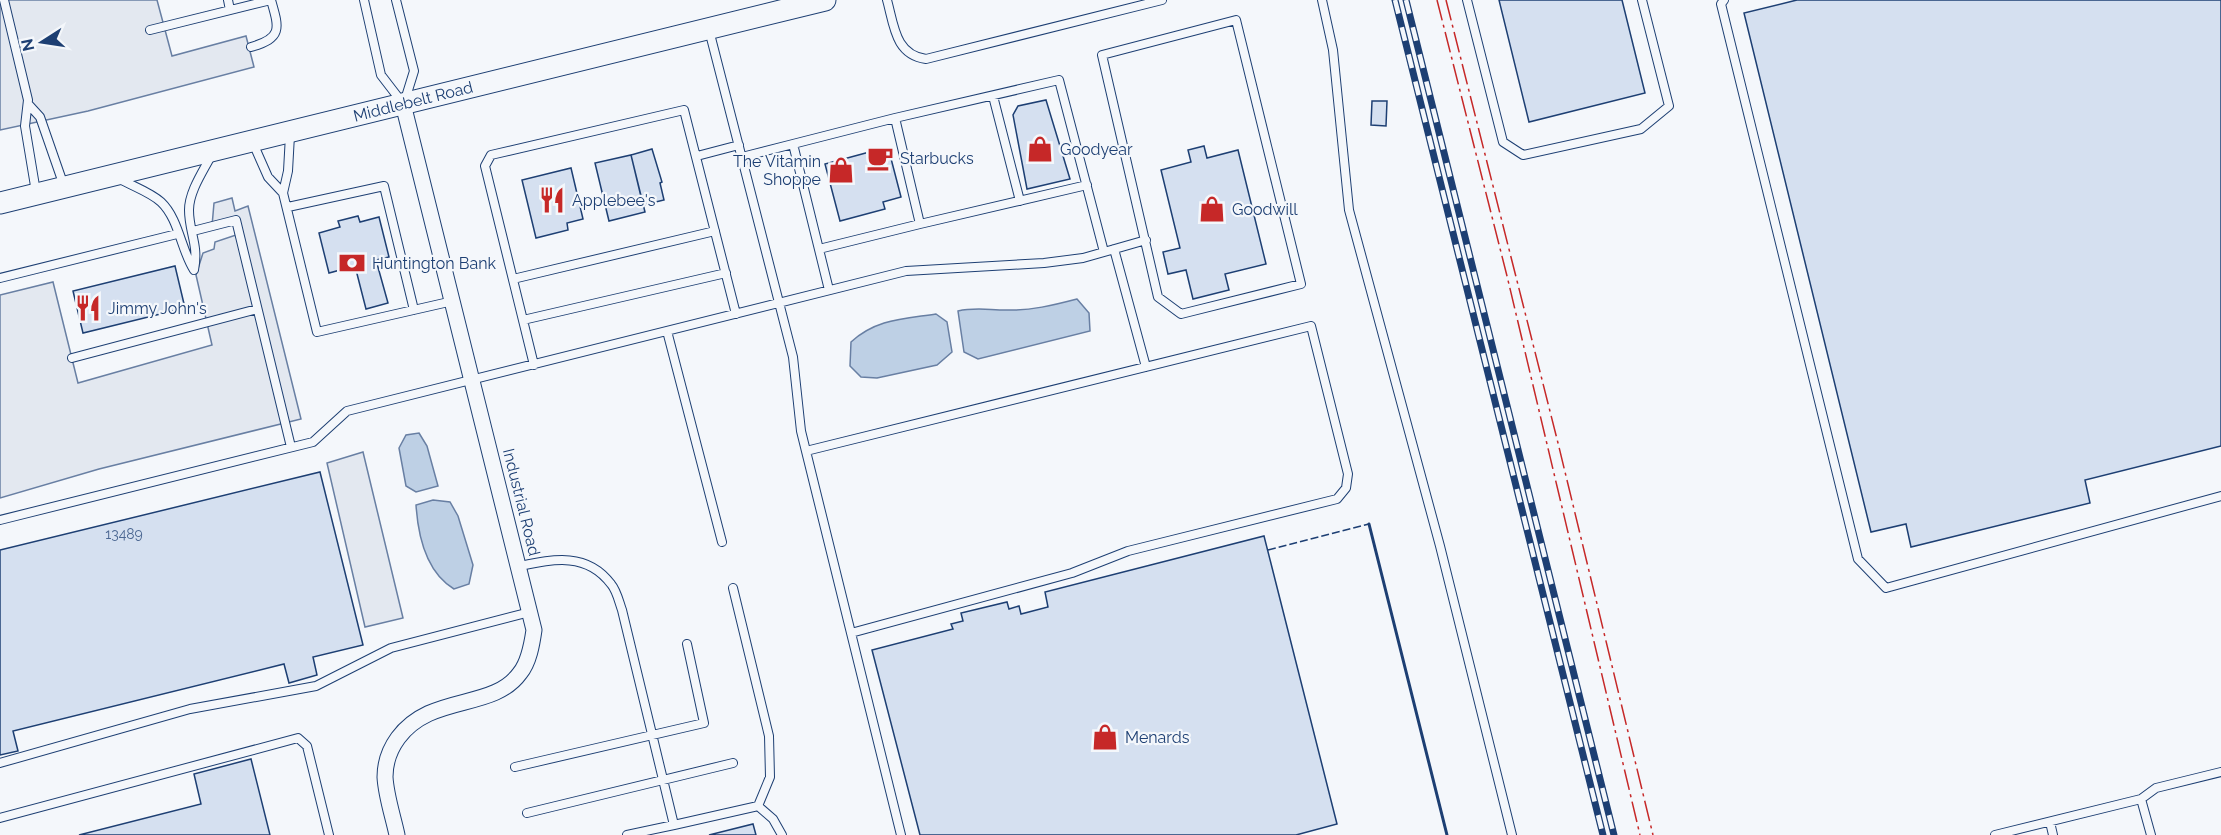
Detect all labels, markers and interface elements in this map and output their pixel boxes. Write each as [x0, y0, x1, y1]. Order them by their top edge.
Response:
north arrow [12, 12, 72, 72]
text: N [17, 37, 38, 53]
street label: Middlebelt Road [351, 77, 475, 126]
shop icon: Goodyear [1025, 134, 1055, 164]
place label: Goodyear [1060, 140, 1133, 159]
cafe icon: Starbucks [865, 143, 895, 173]
place label: Starbucks [900, 149, 974, 168]
place label: The Vitamin Shoppe [733, 152, 821, 189]
shop icon: The Vitamin Shoppe [826, 155, 856, 185]
restaurant icon: Applebee's [537, 185, 567, 215]
place label: Applebee's [572, 191, 656, 210]
shop icon: Goodwill [1197, 194, 1227, 224]
place label: Goodwill [1232, 200, 1298, 219]
bank icon: Huntington Bank [337, 248, 367, 278]
place label: Huntington Bank [372, 254, 496, 273]
restaurant icon: Jimmy John's [73, 293, 103, 323]
place label: Jimmy John's [108, 299, 207, 318]
street label: Industrial Road [499, 446, 544, 558]
house number: 13489 [105, 526, 143, 542]
shop icon: Menards [1090, 722, 1120, 752]
place label: Menards [1125, 728, 1190, 747]

